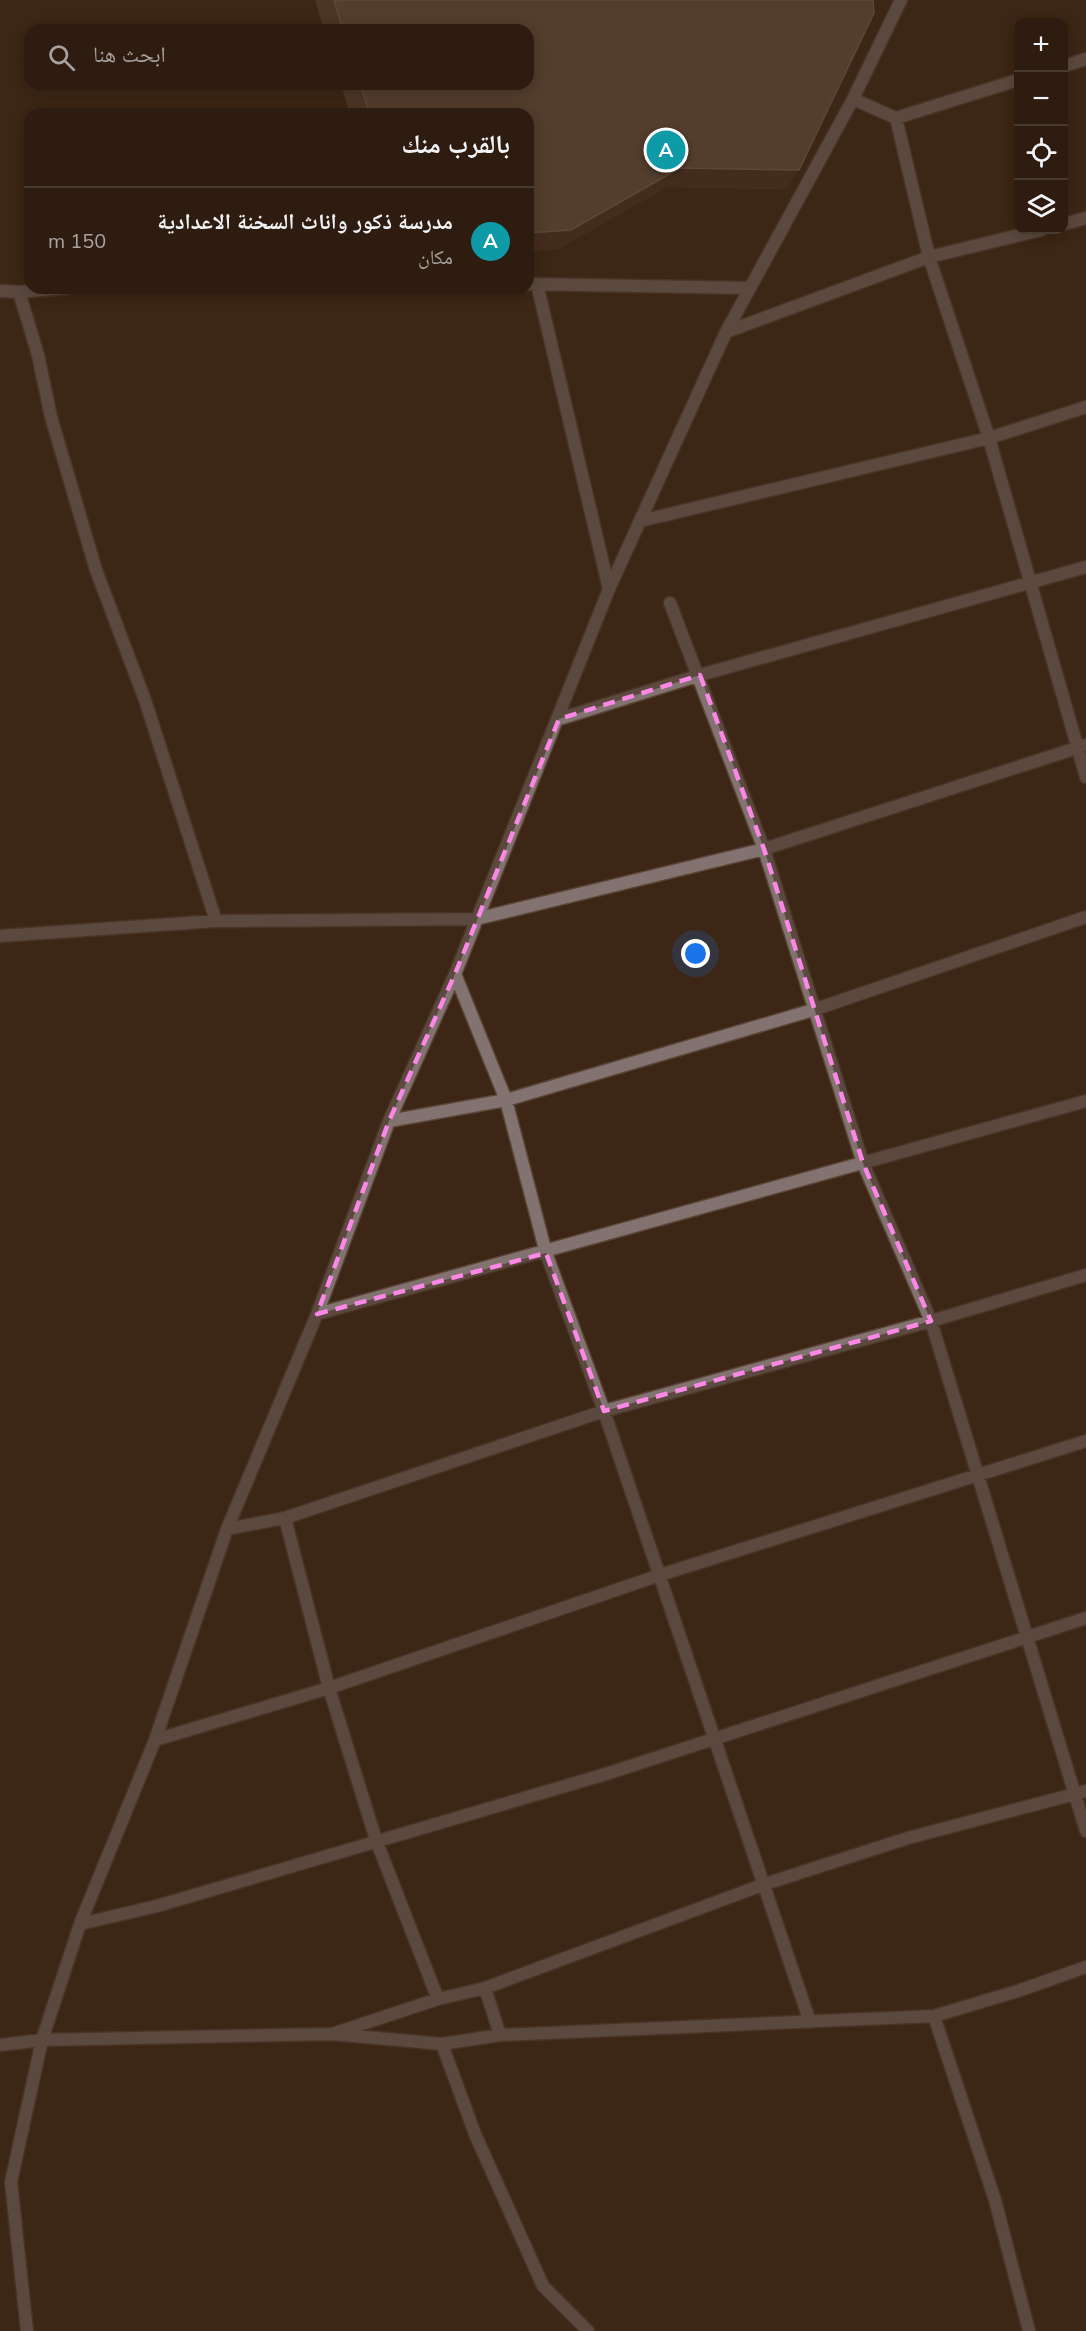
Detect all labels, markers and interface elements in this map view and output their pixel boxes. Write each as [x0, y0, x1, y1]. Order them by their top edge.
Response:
map controls [1014, 18, 1068, 234]
button: + [1014, 18, 1068, 72]
search box [24, 24, 534, 90]
text: ابحث هنا [93, 40, 166, 70]
icon: search [45, 41, 78, 74]
button: − [1014, 72, 1068, 126]
button: locate [1014, 126, 1068, 180]
text: بالقرب منك [402, 127, 510, 162]
pin: A [646, 128, 686, 172]
button: layers [1014, 180, 1068, 234]
text: مدرسة ذكور واناث السخنة الاعدادية [157, 207, 453, 237]
text: 150 m [48, 228, 106, 255]
text: A [483, 228, 498, 255]
text: مكان [418, 244, 453, 271]
your location [681, 939, 710, 968]

